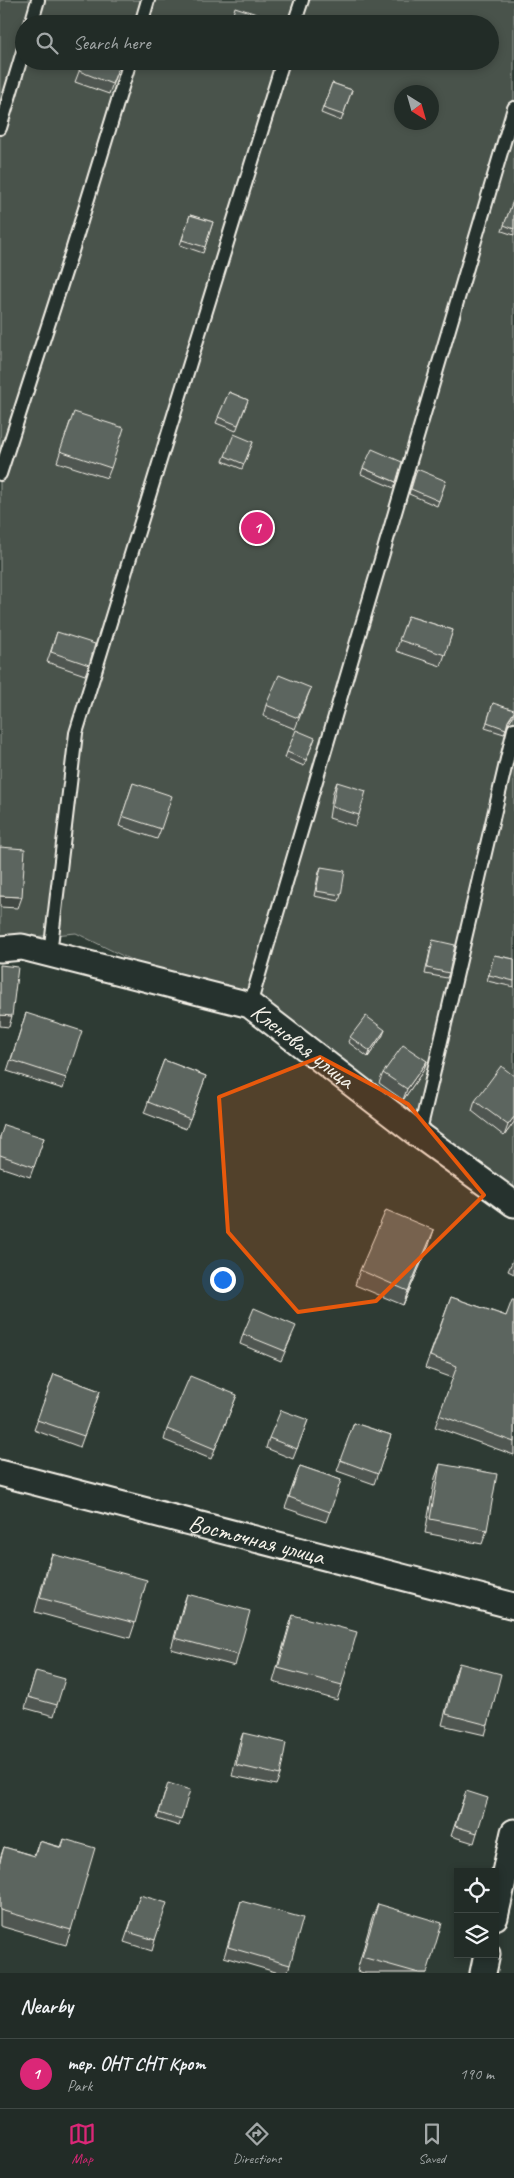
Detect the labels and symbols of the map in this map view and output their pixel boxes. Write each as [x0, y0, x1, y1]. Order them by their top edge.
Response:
north arrow [394, 85, 439, 130]
pin: 1 [241, 509, 273, 547]
street label: Кленовая улица [245, 996, 362, 1096]
your location [210, 1267, 236, 1293]
street label: Восточная улица [186, 1507, 329, 1572]

